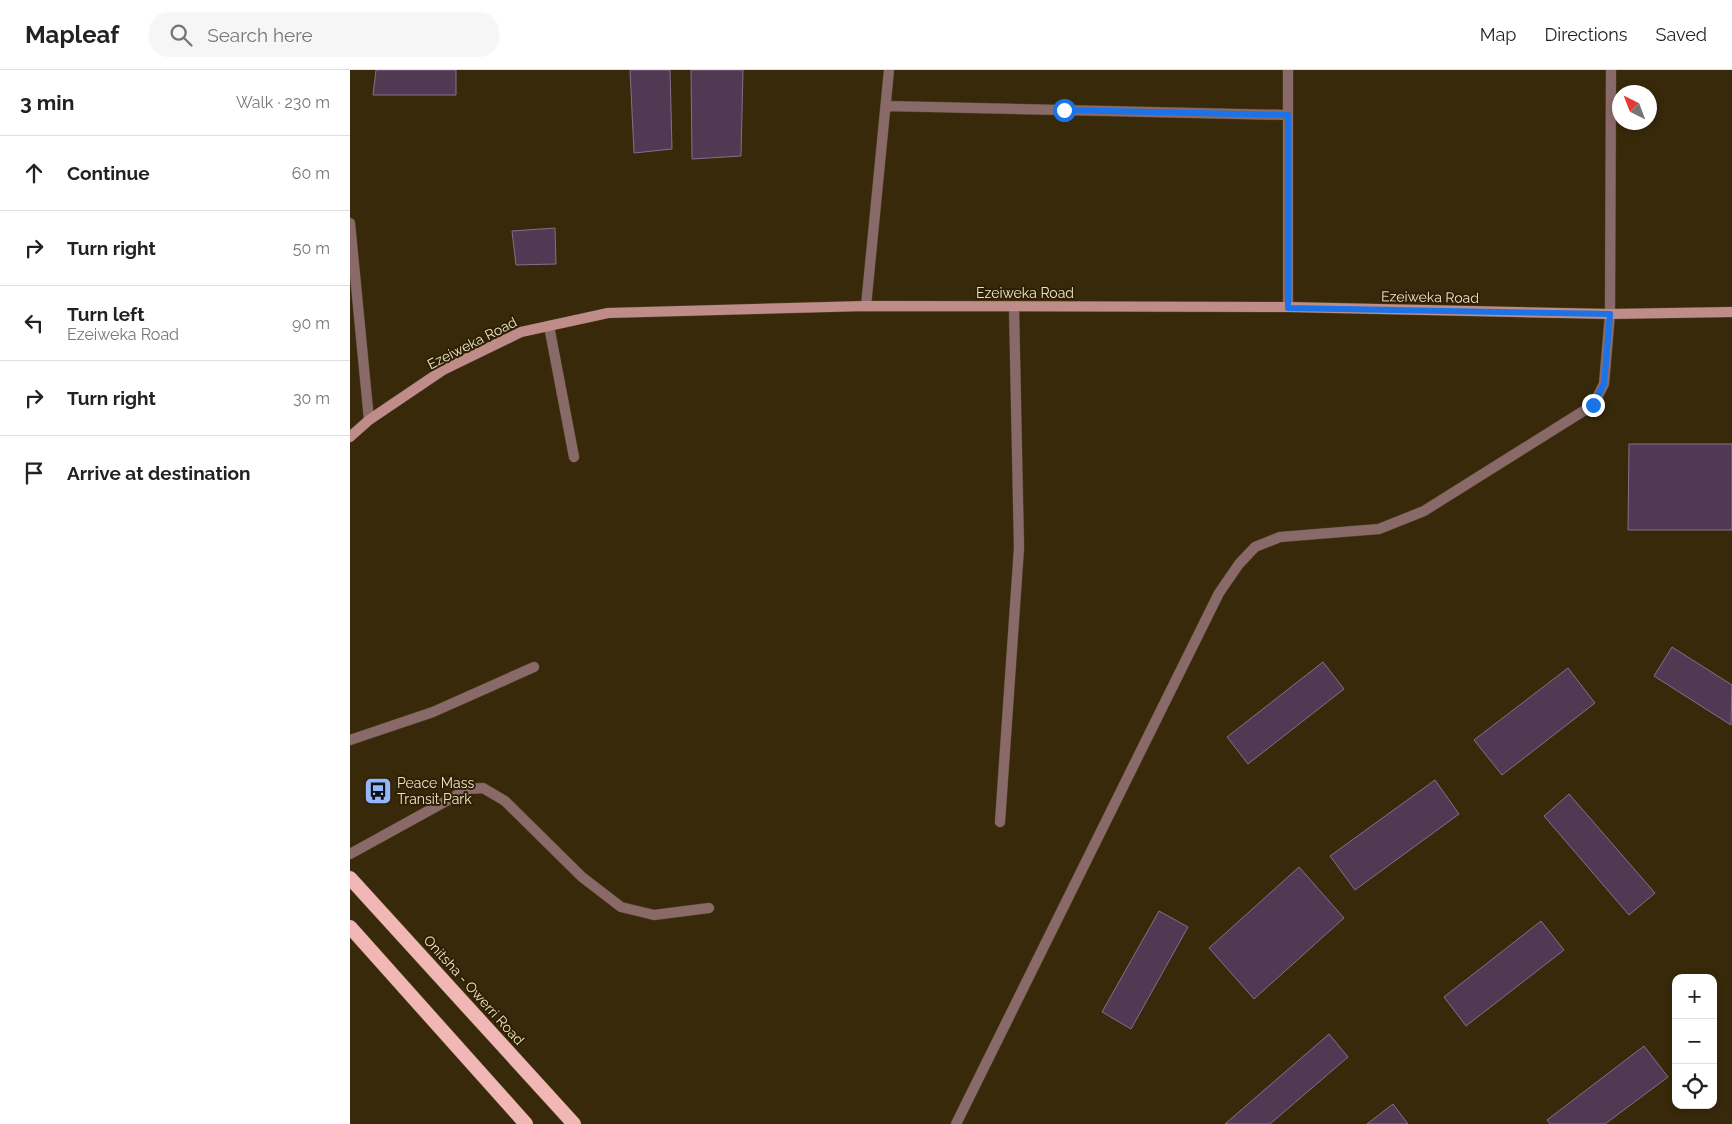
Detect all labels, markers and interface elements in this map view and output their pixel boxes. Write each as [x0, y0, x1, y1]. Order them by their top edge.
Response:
search box [149, 12, 499, 57]
text: Mapleaf [25, 20, 119, 49]
icon: search [167, 21, 195, 49]
text: Search here [207, 24, 313, 46]
text: Map [1480, 24, 1516, 45]
text: Directions [1544, 24, 1628, 45]
text: Saved [1656, 24, 1707, 45]
north arrow [1612, 85, 1657, 130]
text: 3 min [20, 90, 74, 115]
text: Walk · 230 m [236, 93, 330, 112]
route start [1053, 99, 1076, 122]
icon: ahead [20, 159, 48, 187]
text: Continue [67, 162, 150, 184]
text: 60 m [292, 164, 330, 183]
icon: right [20, 234, 48, 262]
text: Turn right [67, 237, 156, 259]
text: 50 m [293, 239, 330, 258]
street label: Ezeiweka Road [976, 285, 1074, 301]
street label: Ezeiweka Road [1381, 288, 1479, 306]
text: Turn left [67, 303, 144, 325]
icon: left [20, 309, 48, 337]
text: 90 m [292, 314, 330, 333]
street label: Ezeiweka Road [425, 314, 519, 372]
text: Ezeiweka Road [67, 325, 179, 344]
icon: right [20, 384, 48, 412]
text: Turn right [67, 387, 156, 409]
text: 30 m [293, 389, 330, 408]
route end [1582, 394, 1605, 417]
icon: arrive [20, 459, 48, 487]
text: Arrive at destination [67, 462, 251, 484]
place label: Peace Mass Transit Park [397, 775, 474, 807]
bus stop icon: Peace Mass Transit Park [363, 776, 393, 806]
street label: Onitsha - Owerri Road [421, 932, 527, 1048]
map controls [1672, 974, 1717, 1109]
button: + [1672, 974, 1717, 1019]
button: − [1672, 1019, 1717, 1064]
button: locate [1672, 1064, 1717, 1109]

